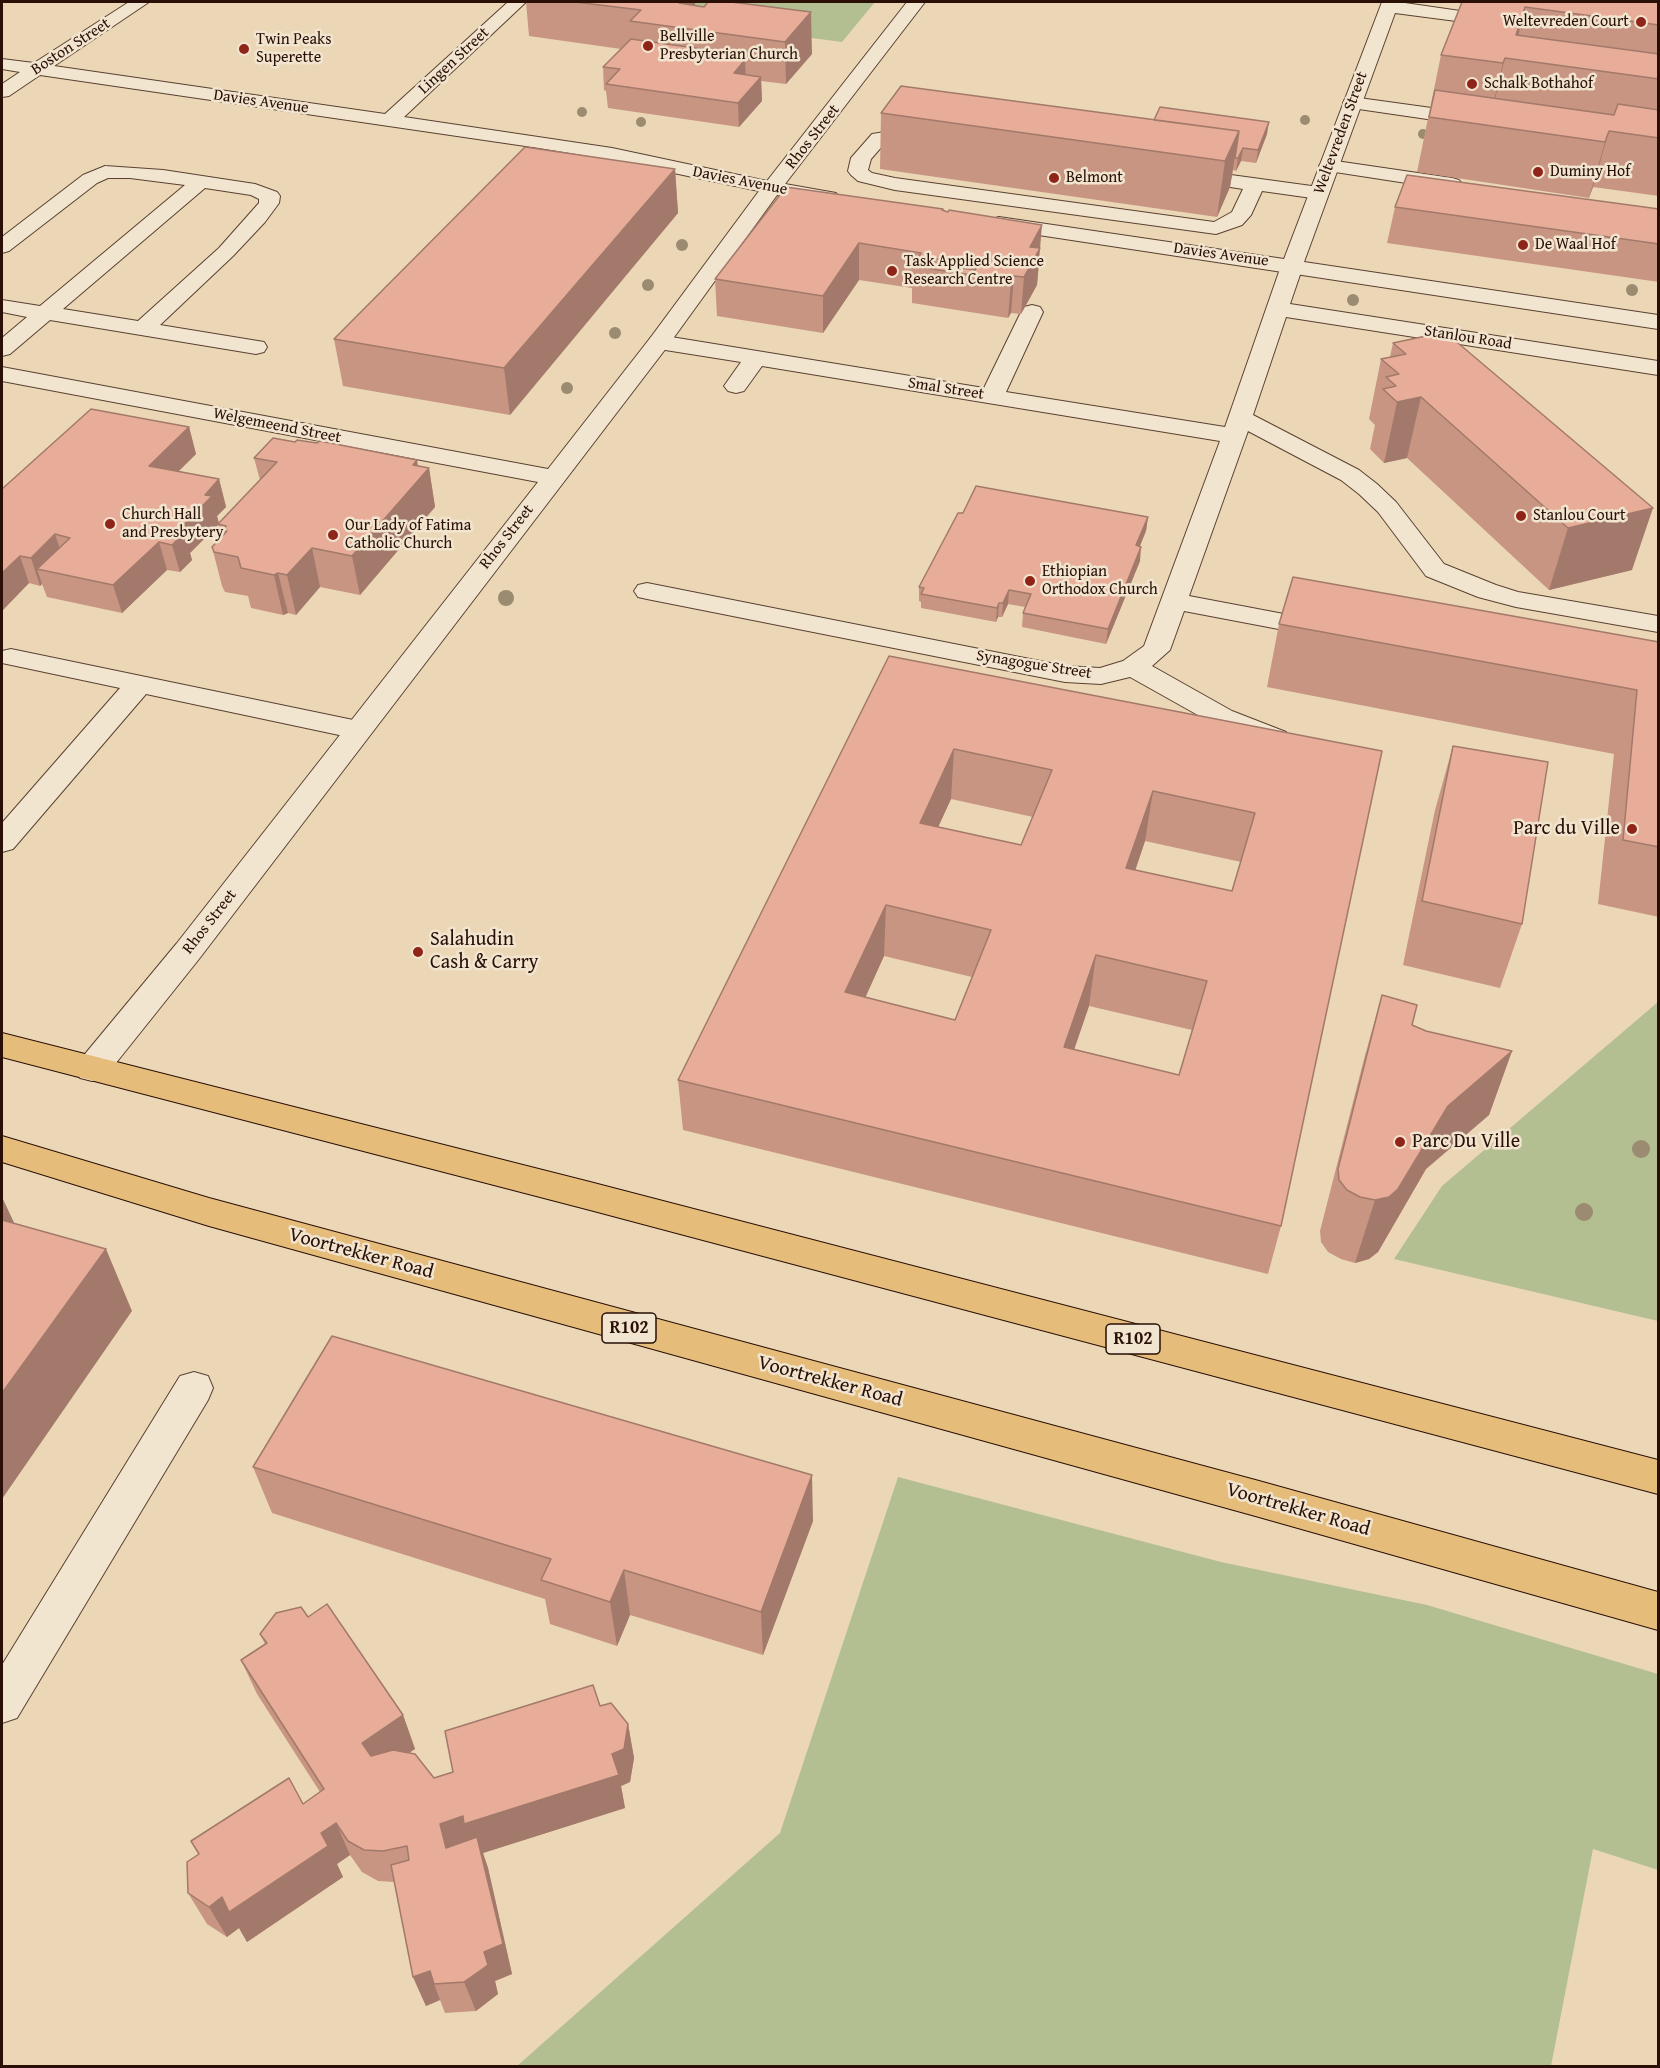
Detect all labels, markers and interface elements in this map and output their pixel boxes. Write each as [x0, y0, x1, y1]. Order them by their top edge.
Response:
place label: Weltevreden Court [1503, 12, 1629, 32]
street label: Boston Street [28, 14, 114, 80]
marker: Weltevreden Court [1634, 15, 1648, 29]
street label: Lingen Street [415, 23, 493, 99]
place label: Bellville Presbyterian Church [660, 27, 798, 65]
place label: Twin Peaks Superette [256, 30, 331, 68]
marker: Bellville Presbyterian Church [641, 39, 655, 53]
marker: Twin Peaks Superette [237, 42, 251, 56]
street label: Weltevreden Street [1310, 69, 1372, 197]
place label: Schalk Bothahof [1484, 74, 1593, 94]
marker: Schalk Bothahof [1465, 77, 1479, 91]
street label: Davies Avenue [212, 86, 310, 118]
street label: Rhos Street [782, 101, 844, 173]
street label: Davies Avenue [691, 162, 789, 200]
place label: Duminy Hof [1550, 162, 1630, 182]
marker: Duminy Hof [1531, 165, 1545, 179]
place label: Belmont [1066, 168, 1123, 188]
marker: Belmont [1047, 171, 1061, 185]
place label: De Waal Hof [1535, 235, 1616, 255]
marker: De Waal Hof [1516, 238, 1530, 252]
street label: Davies Avenue [1172, 239, 1270, 271]
place label: Task Applied Science Research Centre [904, 252, 1044, 290]
marker: Task Applied Science Research Centre [885, 264, 899, 278]
street label: Stanlou Road [1423, 322, 1513, 354]
street label: Smal Street [907, 374, 985, 404]
street label: Welgemeend Street [211, 404, 343, 448]
street label: Rhos Street [476, 501, 538, 573]
place label: Church Hall and Presbytery [122, 505, 223, 543]
place label: Stanlou Court [1533, 506, 1626, 526]
marker: Stanlou Court [1514, 509, 1528, 523]
place label: Our Lady of Fatima Catholic Church [345, 516, 471, 554]
marker: Church Hall and Presbytery [103, 517, 117, 531]
marker: Our Lady of Fatima Catholic Church [326, 528, 340, 542]
place label: Ethiopian Orthodox Church [1042, 562, 1158, 600]
marker: Ethiopian Orthodox Church [1023, 574, 1037, 588]
street label: Synagogue Street [975, 646, 1093, 684]
place label: Parc du Ville [1513, 817, 1620, 841]
marker: Parc du Ville [1625, 822, 1639, 836]
street label: Rhos Street [179, 886, 241, 958]
place label: Salahudin Cash & Carry [430, 928, 539, 975]
marker: Salahudin Cash & Carry [411, 945, 425, 959]
place label: Parc Du Ville [1412, 1130, 1520, 1154]
marker: Parc Du Ville [1393, 1135, 1407, 1149]
street label: Voortrekker Road [286, 1223, 436, 1285]
road number: R102 [602, 1313, 656, 1343]
road number: R102 [1106, 1324, 1160, 1354]
street label: Voortrekker Road [755, 1351, 905, 1413]
street label: Voortrekker Road [1223, 1478, 1373, 1542]

